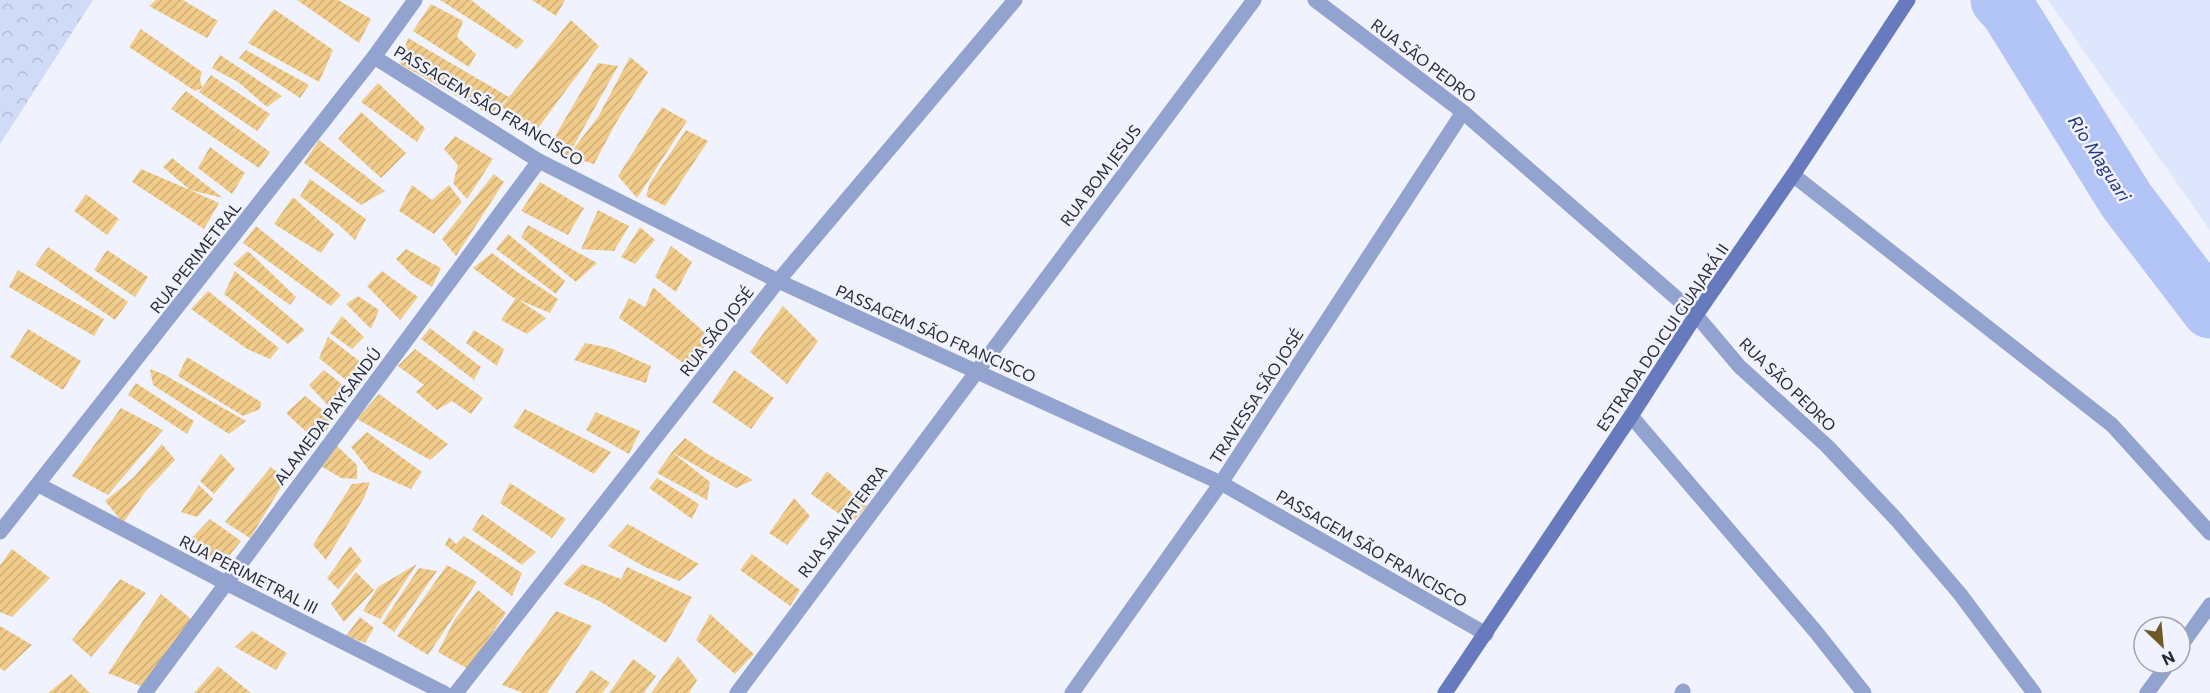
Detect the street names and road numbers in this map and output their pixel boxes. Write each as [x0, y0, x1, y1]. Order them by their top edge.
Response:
street label: RUA SÃO PEDRO [1368, 14, 1480, 106]
street label: PASSAGEM SÃO FRANCISCO [391, 41, 587, 169]
street label: RUA BOM JESUS [1056, 121, 1144, 229]
street label: RUA PERIMETRAL [146, 197, 244, 317]
street label: ESTRADA DO ICUI GUAJARÁ II [1592, 240, 1732, 434]
street label: PASSAGEM SÃO FRANCISCO [833, 280, 1039, 386]
street label: RUA SÃO JOSÉ [675, 282, 757, 380]
street label: TRAVESSA SÃO JOSÉ [1205, 325, 1307, 467]
street label: RUA SÃO PEDRO [1736, 333, 1840, 435]
street label: ALAMEDA PAYSANDÚ [269, 344, 385, 488]
street label: RUA SALVATERRA [794, 461, 890, 581]
street label: PASSAGEM SÃO FRANCISCO [1273, 485, 1471, 611]
street label: RUA PERIMETRAL III [177, 531, 321, 617]

